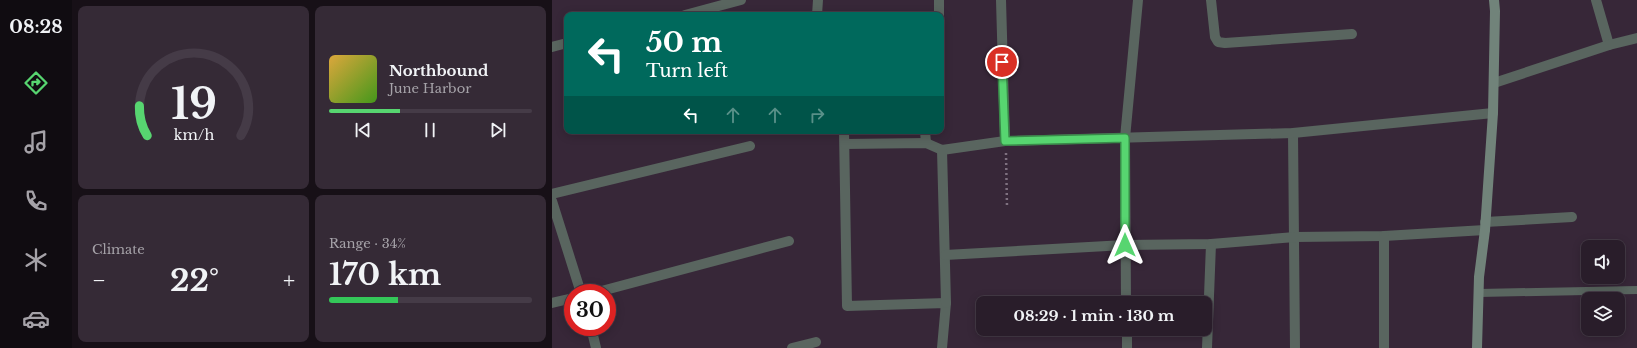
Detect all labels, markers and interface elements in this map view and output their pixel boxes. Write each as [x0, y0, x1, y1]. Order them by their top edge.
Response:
text: 08:28 [9, 16, 63, 38]
text: 50 m [646, 25, 722, 60]
icon: left [580, 28, 632, 80]
pin [985, 45, 1019, 79]
icon: arrive [991, 51, 1013, 73]
text: Turn left [646, 60, 728, 82]
text: Northbound [389, 61, 488, 80]
icon: directions [22, 69, 50, 97]
text: 19 [170, 78, 217, 129]
text: June Harbor [389, 80, 471, 97]
icon: left [680, 104, 702, 126]
icon: ahead [722, 104, 744, 126]
icon: ahead [764, 104, 786, 126]
icon: right [806, 104, 828, 126]
icon: previous [352, 119, 374, 141]
icon: pause [419, 119, 441, 141]
icon: next [487, 119, 509, 141]
text: km/h [173, 125, 214, 143]
icon: music [22, 128, 50, 156]
icon: phone [22, 187, 50, 215]
position arrow [1104, 224, 1146, 266]
text: Range · 34% [329, 235, 406, 252]
map controls [1581, 240, 1625, 336]
button: sound [1581, 240, 1625, 284]
text: Climate [92, 241, 145, 258]
icon: climate [22, 246, 50, 274]
text: 170 km [329, 256, 441, 293]
text: 22° [170, 262, 219, 299]
text: − [92, 267, 106, 294]
text: + [283, 267, 295, 294]
speed limit sign: 30 [564, 284, 616, 336]
button: layers [1581, 292, 1625, 336]
icon: car [22, 305, 50, 333]
text: 08:29 · 1 min · 130 m [1014, 306, 1174, 325]

